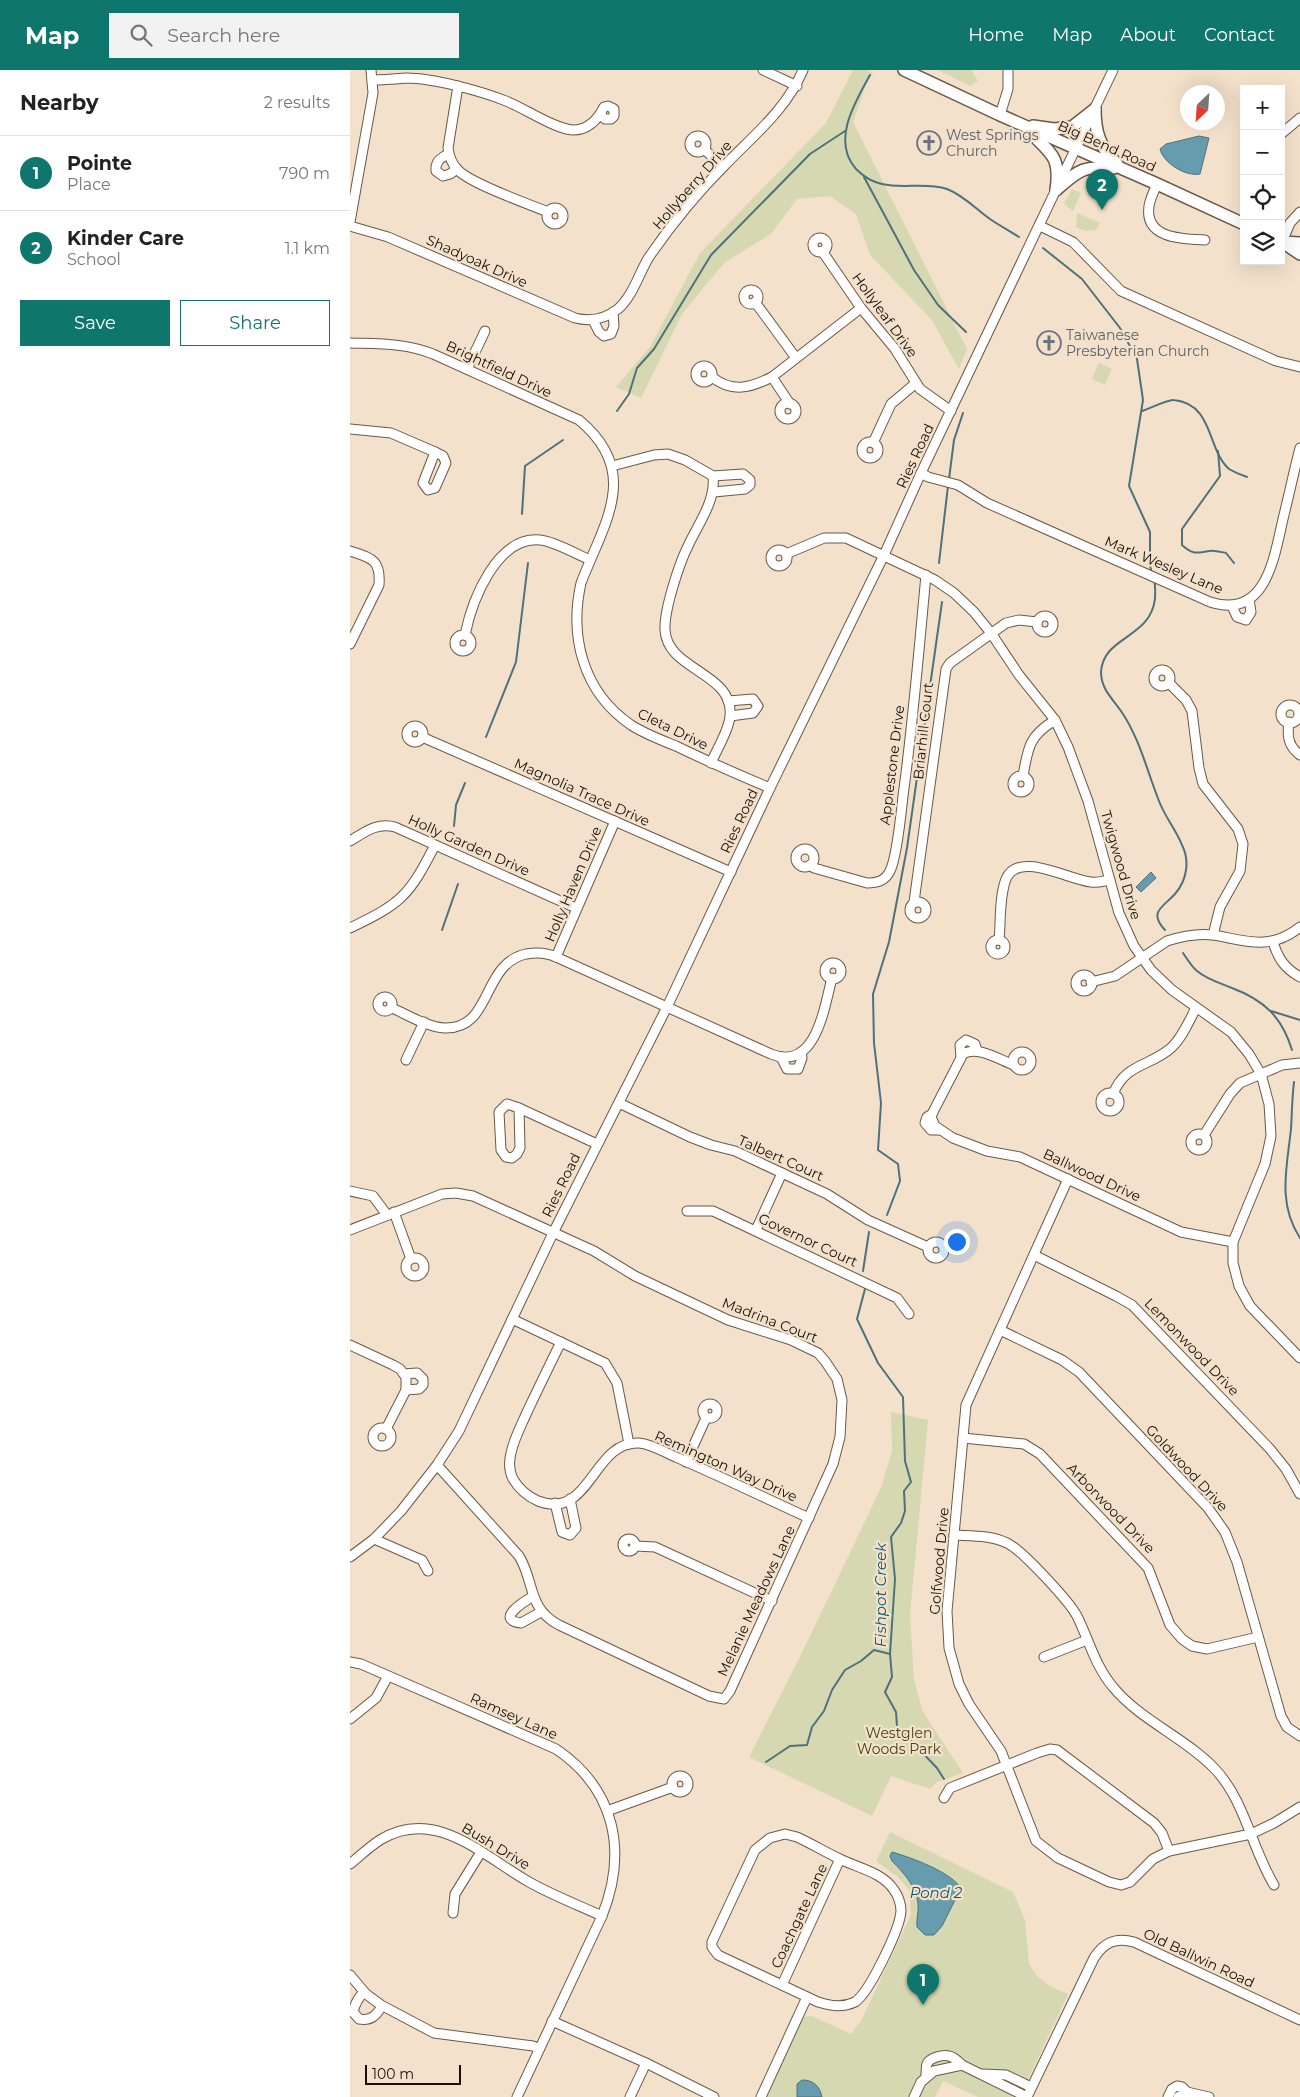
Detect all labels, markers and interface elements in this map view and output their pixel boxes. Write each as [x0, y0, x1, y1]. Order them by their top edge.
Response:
search box [109, 13, 459, 58]
text: Map [25, 21, 79, 50]
icon: search [127, 21, 155, 49]
text: Search here [167, 24, 280, 47]
text: Home [968, 24, 1024, 46]
text: Map [1052, 24, 1092, 46]
text: About [1120, 24, 1176, 46]
text: Contact [1204, 24, 1275, 46]
north arrow [1180, 85, 1225, 130]
map controls [1240, 85, 1285, 265]
button: + [1240, 85, 1285, 130]
text: Nearby [20, 90, 99, 115]
text: 2 results [264, 93, 330, 112]
street label: Big Bend Road [1055, 116, 1159, 176]
place label: West Springs Church [946, 126, 1039, 160]
church icon: West Springs Church [916, 130, 942, 156]
button: − [1240, 130, 1285, 175]
street label: Hollyberry Drive [648, 137, 736, 233]
text: Pointe [67, 152, 132, 175]
text: 1 [33, 164, 39, 183]
text: 790 m [279, 164, 330, 183]
pin: 2 [1086, 169, 1118, 210]
text: Place [67, 175, 111, 194]
button: locate [1240, 175, 1285, 220]
button: layers [1240, 220, 1285, 265]
text: Kinder Care [67, 227, 184, 250]
street label: Shadyoak Drive [424, 231, 530, 291]
text: 2 [31, 239, 41, 258]
text: 1.1 km [285, 239, 330, 258]
text: School [67, 250, 121, 269]
street label: Hollyleaf Drive [848, 269, 922, 361]
button: Save [20, 300, 170, 346]
button: Share [180, 300, 330, 346]
place label: Taiwanese Presbyterian Church [1066, 326, 1209, 360]
church icon: Taiwanese Presbyterian Church [1036, 330, 1062, 356]
street label: Brightfield Drive [443, 337, 555, 401]
street label: Ries Road [892, 421, 938, 491]
street label: Mark Wesley Lane [1102, 532, 1226, 598]
street label: Briarhill Court [909, 681, 937, 780]
street label: Cleta Drive [635, 704, 711, 754]
street label: Applestone Drive [876, 704, 908, 826]
street label: Magnolia Trace Drive [511, 754, 653, 830]
street label: Ries Road [716, 786, 762, 856]
street label: Twigwood Drive [1097, 808, 1145, 922]
street label: Holly Garden Drive [405, 810, 533, 880]
street label: Holly Haven Drive [540, 823, 606, 945]
street label: Talbert Court [735, 1131, 827, 1185]
street label: Ballwood Drive [1040, 1144, 1144, 1206]
street label: Ries Road [538, 1150, 584, 1220]
street label: Governor Court [755, 1209, 861, 1271]
your location [944, 1229, 970, 1255]
street label: Madrina Court [720, 1293, 821, 1347]
street label: Lemonwood Drive [1141, 1294, 1243, 1400]
street label: Goldwood Drive [1142, 1421, 1232, 1515]
street label: Remington Way Drive [652, 1426, 800, 1506]
street label: Arborwood Drive [1063, 1459, 1159, 1557]
street label: Golfwood Drive [925, 1507, 953, 1615]
street label: Melanie Meadows Lane [713, 1523, 799, 1679]
water label: Fishpot Creek [871, 1542, 890, 1647]
street label: Ramsey Lane [467, 1689, 561, 1743]
park label: Westglen Woods Park [857, 1724, 942, 1758]
street label: Bush Drive [459, 1819, 533, 1873]
street label: Coachgate Lane [767, 1861, 831, 1971]
water label: Pond 2 [910, 1883, 963, 1902]
street label: Old Ballwin Road [1140, 1924, 1258, 1992]
pin: 1 [907, 1964, 939, 2005]
scale bar [365, 2062, 461, 2085]
text: 100 m [372, 2065, 414, 2083]

